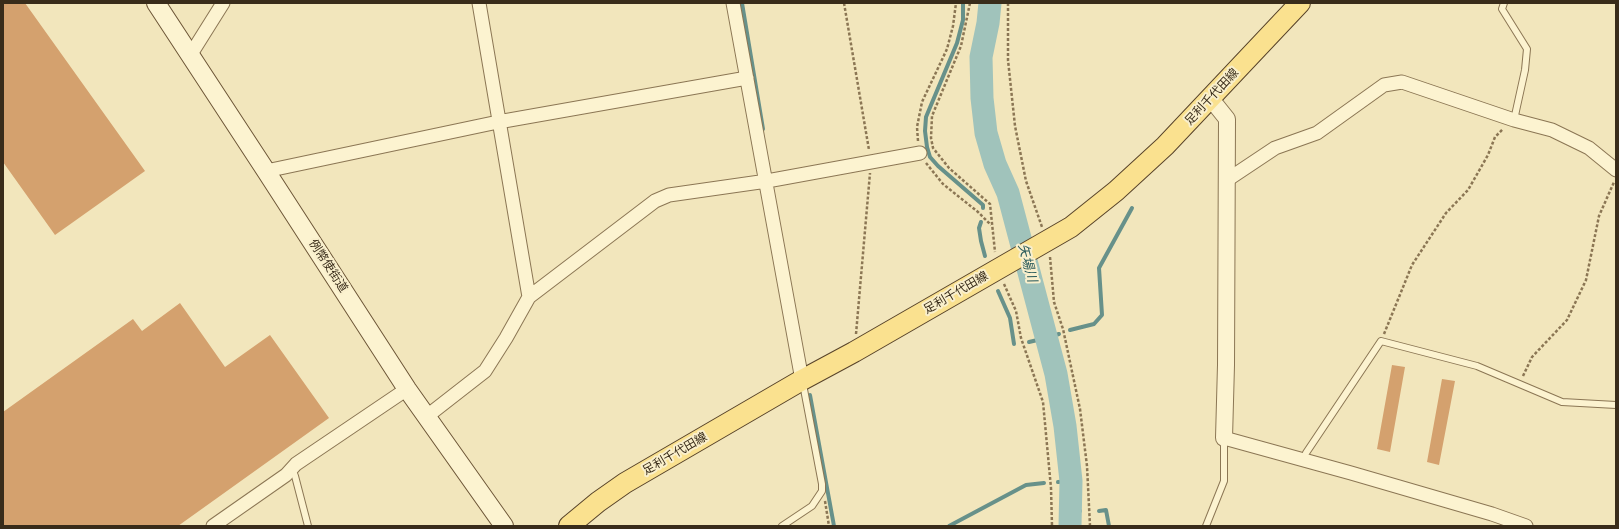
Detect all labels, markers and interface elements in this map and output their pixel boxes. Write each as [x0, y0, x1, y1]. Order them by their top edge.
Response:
street label: 足利千代田線 [1182, 66, 1242, 128]
street label: 例幣使街道 [306, 237, 350, 295]
water label: 矢場川 [1014, 242, 1040, 284]
street label: 足利千代田線 [921, 269, 991, 317]
street label: 足利千代田線 [640, 430, 710, 478]

